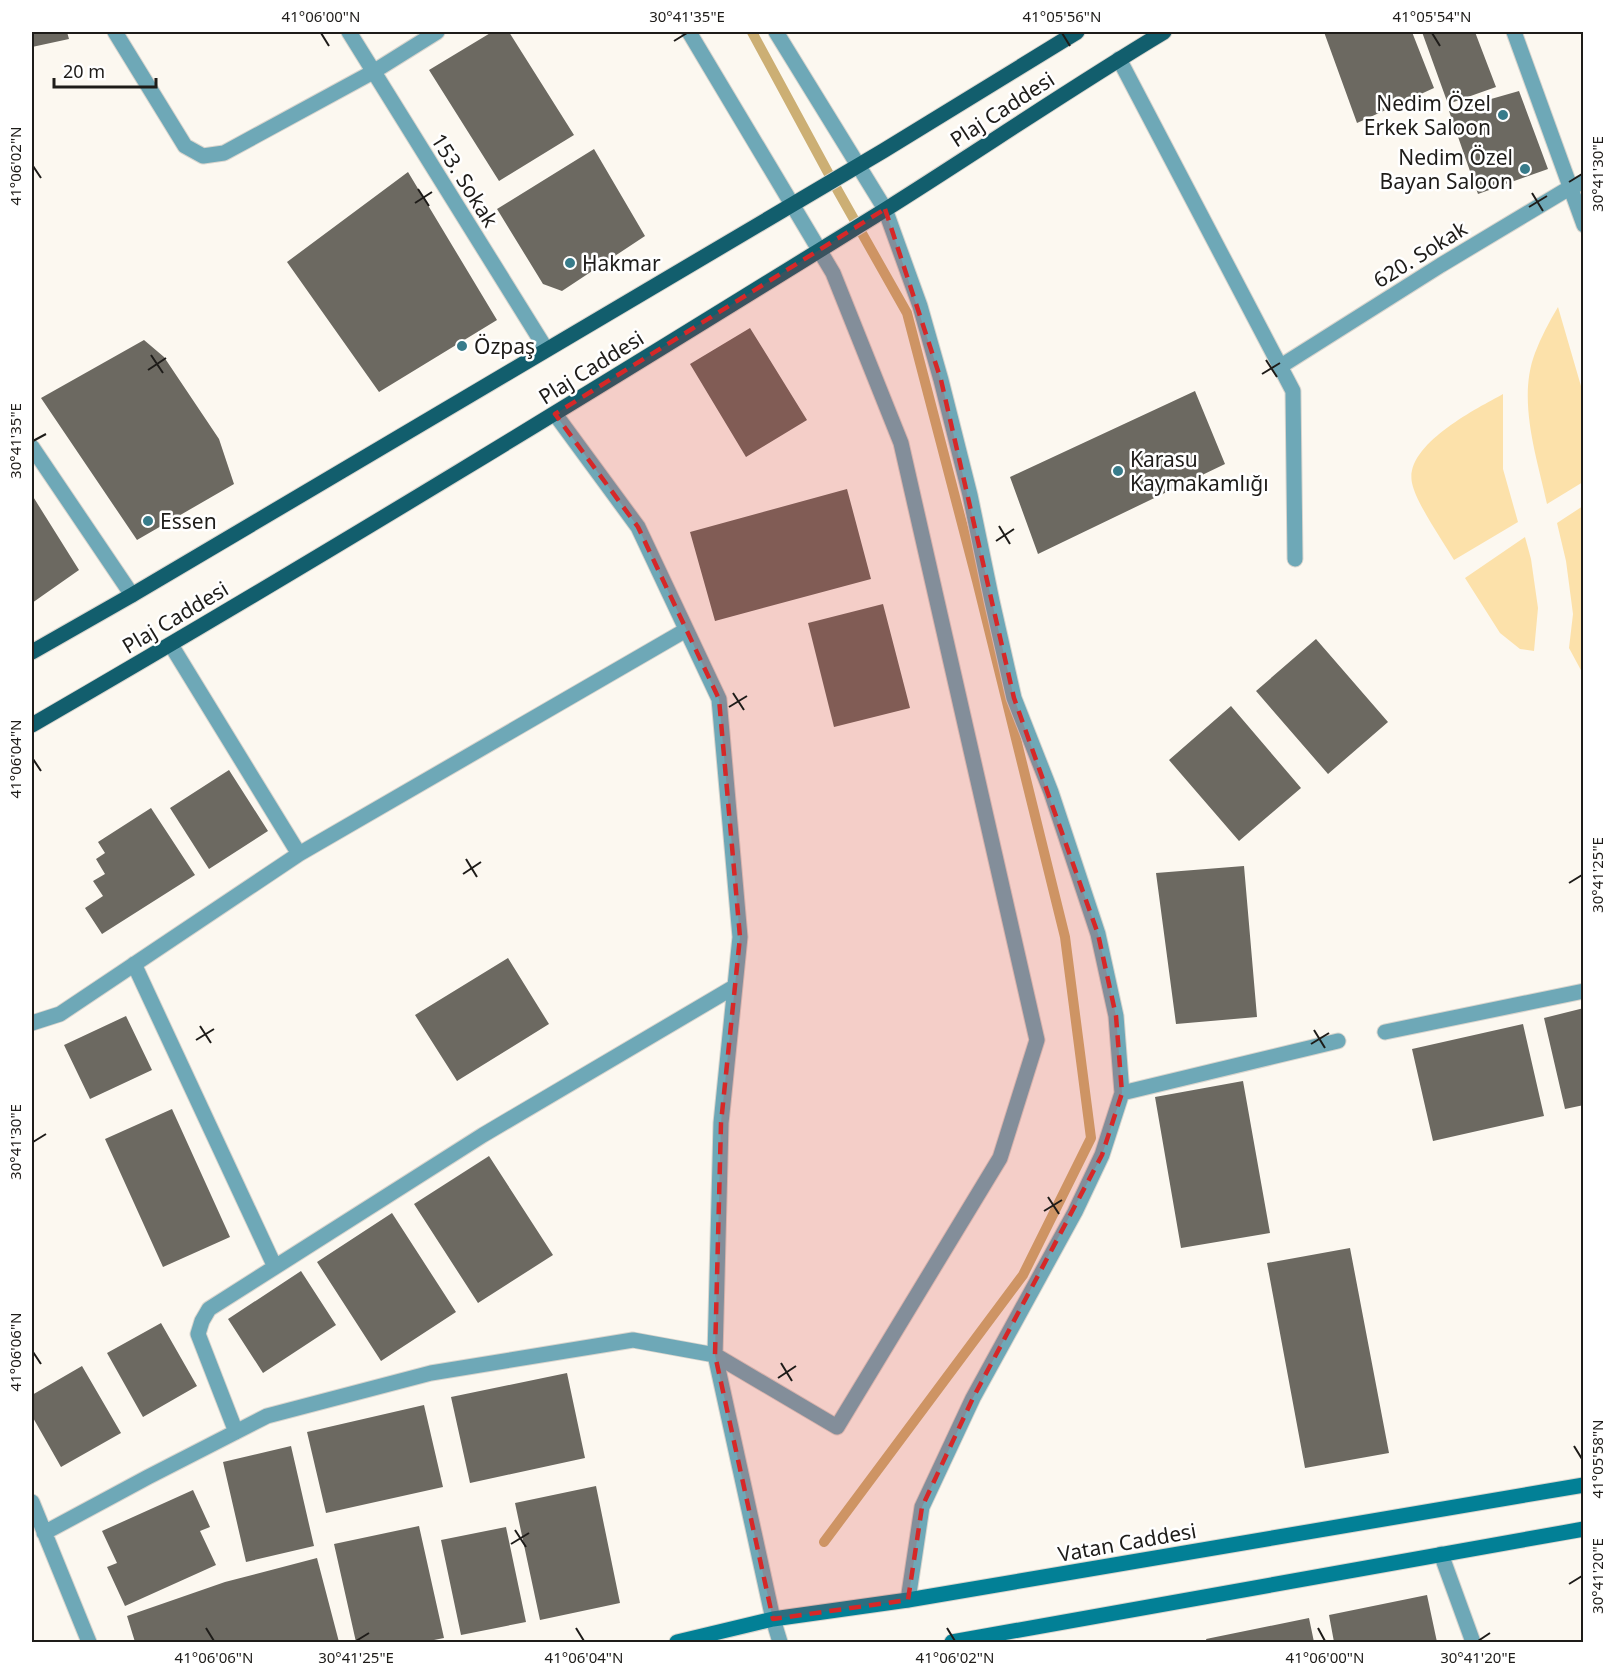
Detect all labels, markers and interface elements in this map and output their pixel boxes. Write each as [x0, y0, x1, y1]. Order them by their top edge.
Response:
text: 41°06'00"N [282, 6, 360, 26]
text: 30°41'35"E [649, 6, 725, 26]
text: 41°05'56"N [1023, 6, 1101, 26]
text: 41°05'54"N [1393, 6, 1471, 26]
scale bar [54, 51, 156, 89]
text: 20 m [63, 59, 105, 83]
street label: Plaj Caddesi [944, 65, 1060, 153]
place label: Nedim Özel Erkek Saloon [1364, 89, 1491, 141]
marker: Nedim Özel Erkek Saloon [1496, 108, 1510, 122]
text: 41°06'02"N [5, 127, 25, 205]
street label: 153. Sokak [425, 128, 505, 233]
text: 30°41'30"E [1587, 136, 1607, 212]
place label: Nedim Özel Bayan Saloon [1380, 143, 1513, 195]
marker: Nedim Özel Bayan Saloon [1518, 162, 1532, 176]
street label: 620. Sokak [1368, 214, 1473, 294]
place label: Hakmar [582, 249, 661, 277]
marker: Hakmar [563, 256, 577, 270]
street label: Plaj Caddesi [533, 324, 649, 410]
place label: Özpaş [474, 332, 535, 360]
marker: Özpaş [455, 339, 469, 353]
text: 30°41'35"E [5, 403, 25, 479]
place label: Karasu Kaymakamlığı [1130, 445, 1269, 497]
marker: Karasu Kaymakamlığı [1111, 464, 1125, 478]
place label: Essen [160, 507, 217, 535]
marker: Essen [141, 514, 155, 528]
street label: Plaj Caddesi [117, 574, 233, 660]
text: 41°06'04"N [5, 720, 25, 798]
text: 30°41'25"E [1587, 837, 1607, 913]
text: 30°41'30"E [5, 1104, 25, 1180]
text: 41°06'06"N [5, 1313, 25, 1391]
text: 41°05'58"N [1587, 1420, 1607, 1498]
street label: Vatan Caddesi [1056, 1516, 1198, 1568]
text: 30°41'20"E [1587, 1538, 1607, 1614]
text: 41°06'06"N [175, 1647, 253, 1667]
text: 30°41'25"E [318, 1647, 394, 1667]
text: 41°06'04"N [545, 1647, 623, 1667]
text: 41°06'02"N [916, 1647, 994, 1667]
text: 41°06'00"N [1286, 1647, 1364, 1667]
text: 30°41'20"E [1440, 1647, 1516, 1667]

